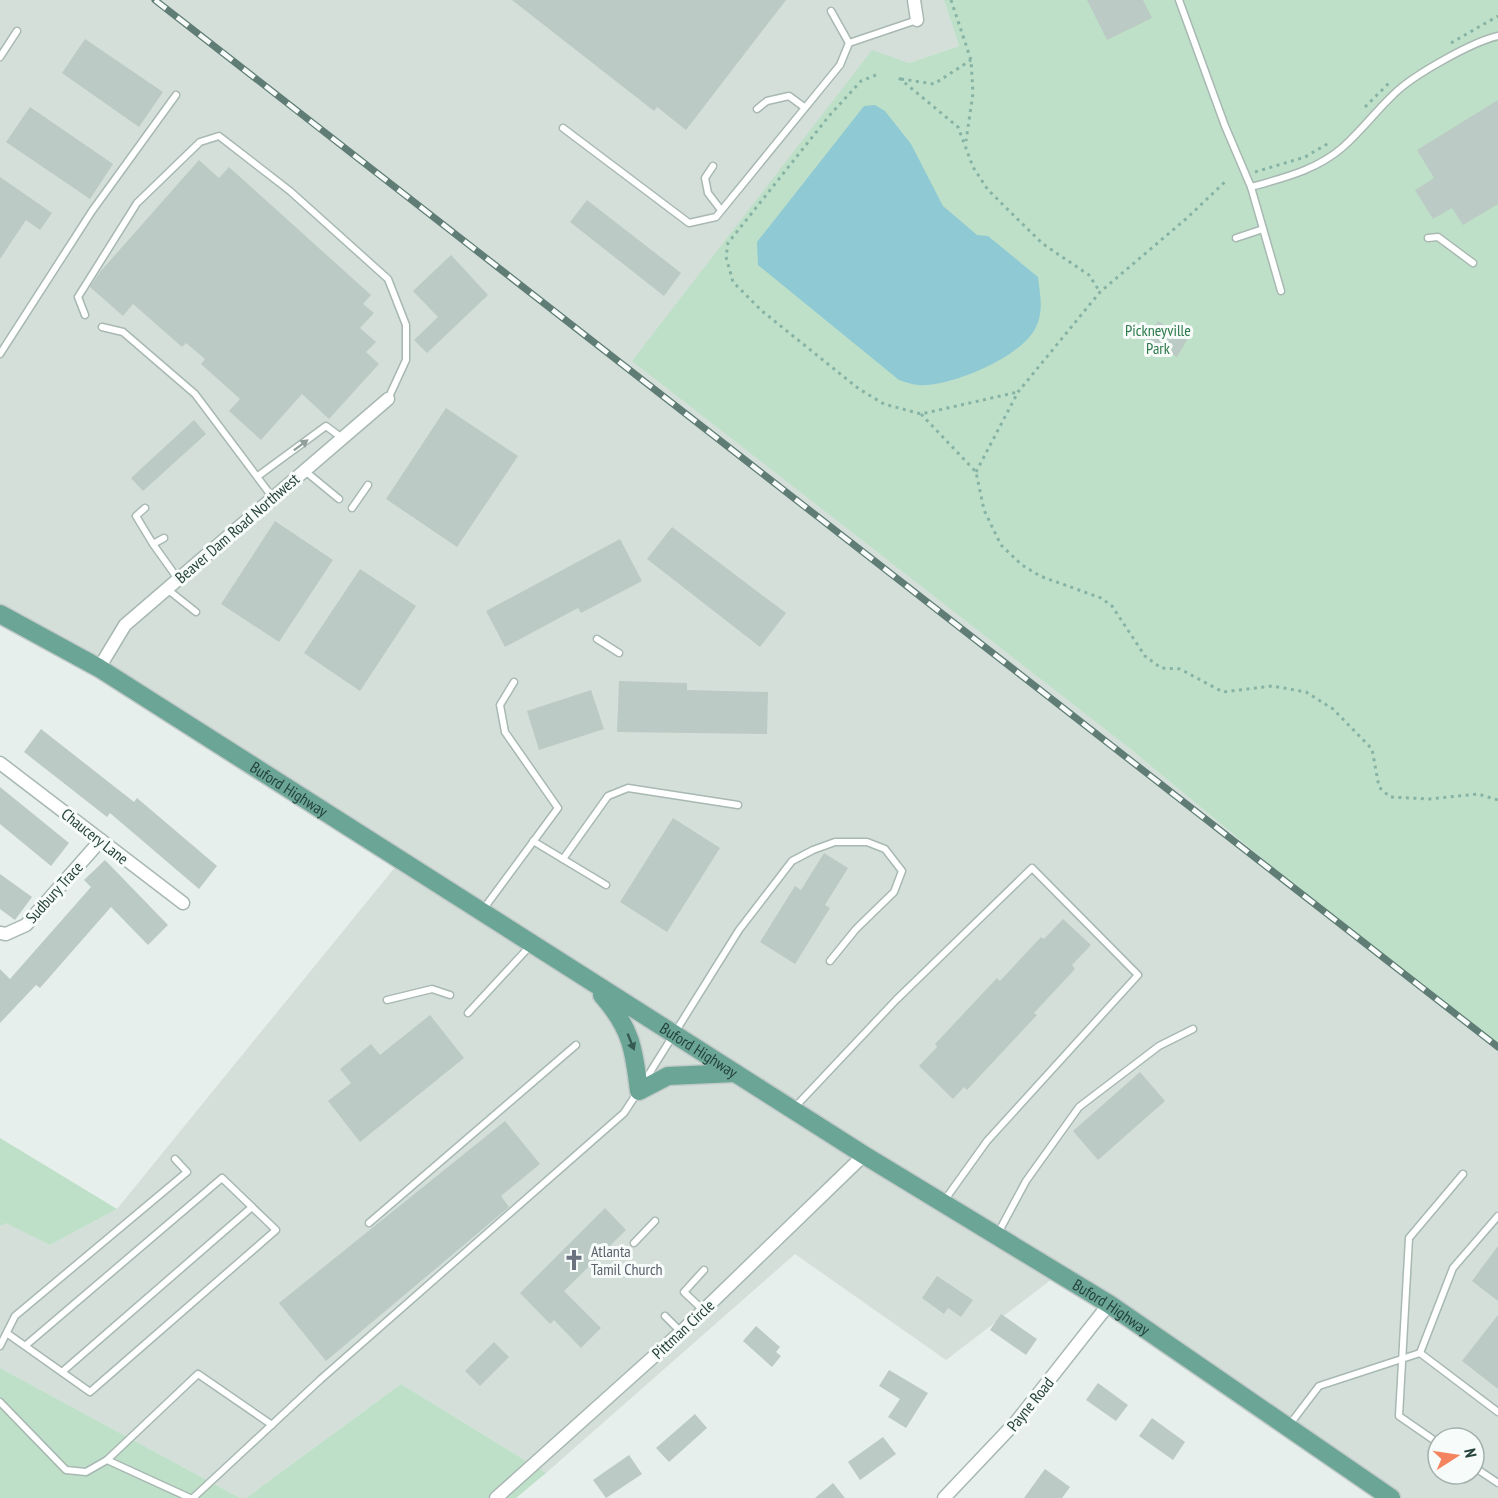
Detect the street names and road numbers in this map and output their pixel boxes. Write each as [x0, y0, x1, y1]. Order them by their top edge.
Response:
street label: Beaver Dam Road Northwest [171, 468, 304, 587]
street label: Buford Highway [246, 757, 332, 821]
street label: Chaucery Lane [58, 804, 132, 868]
street label: Sudbury Trace [21, 857, 87, 927]
street label: Buford Highway [656, 1018, 741, 1082]
street label: Buford Highway [1069, 1274, 1154, 1339]
street label: Pittman Circle [648, 1295, 718, 1363]
street label: Payne Road [1002, 1373, 1058, 1435]

